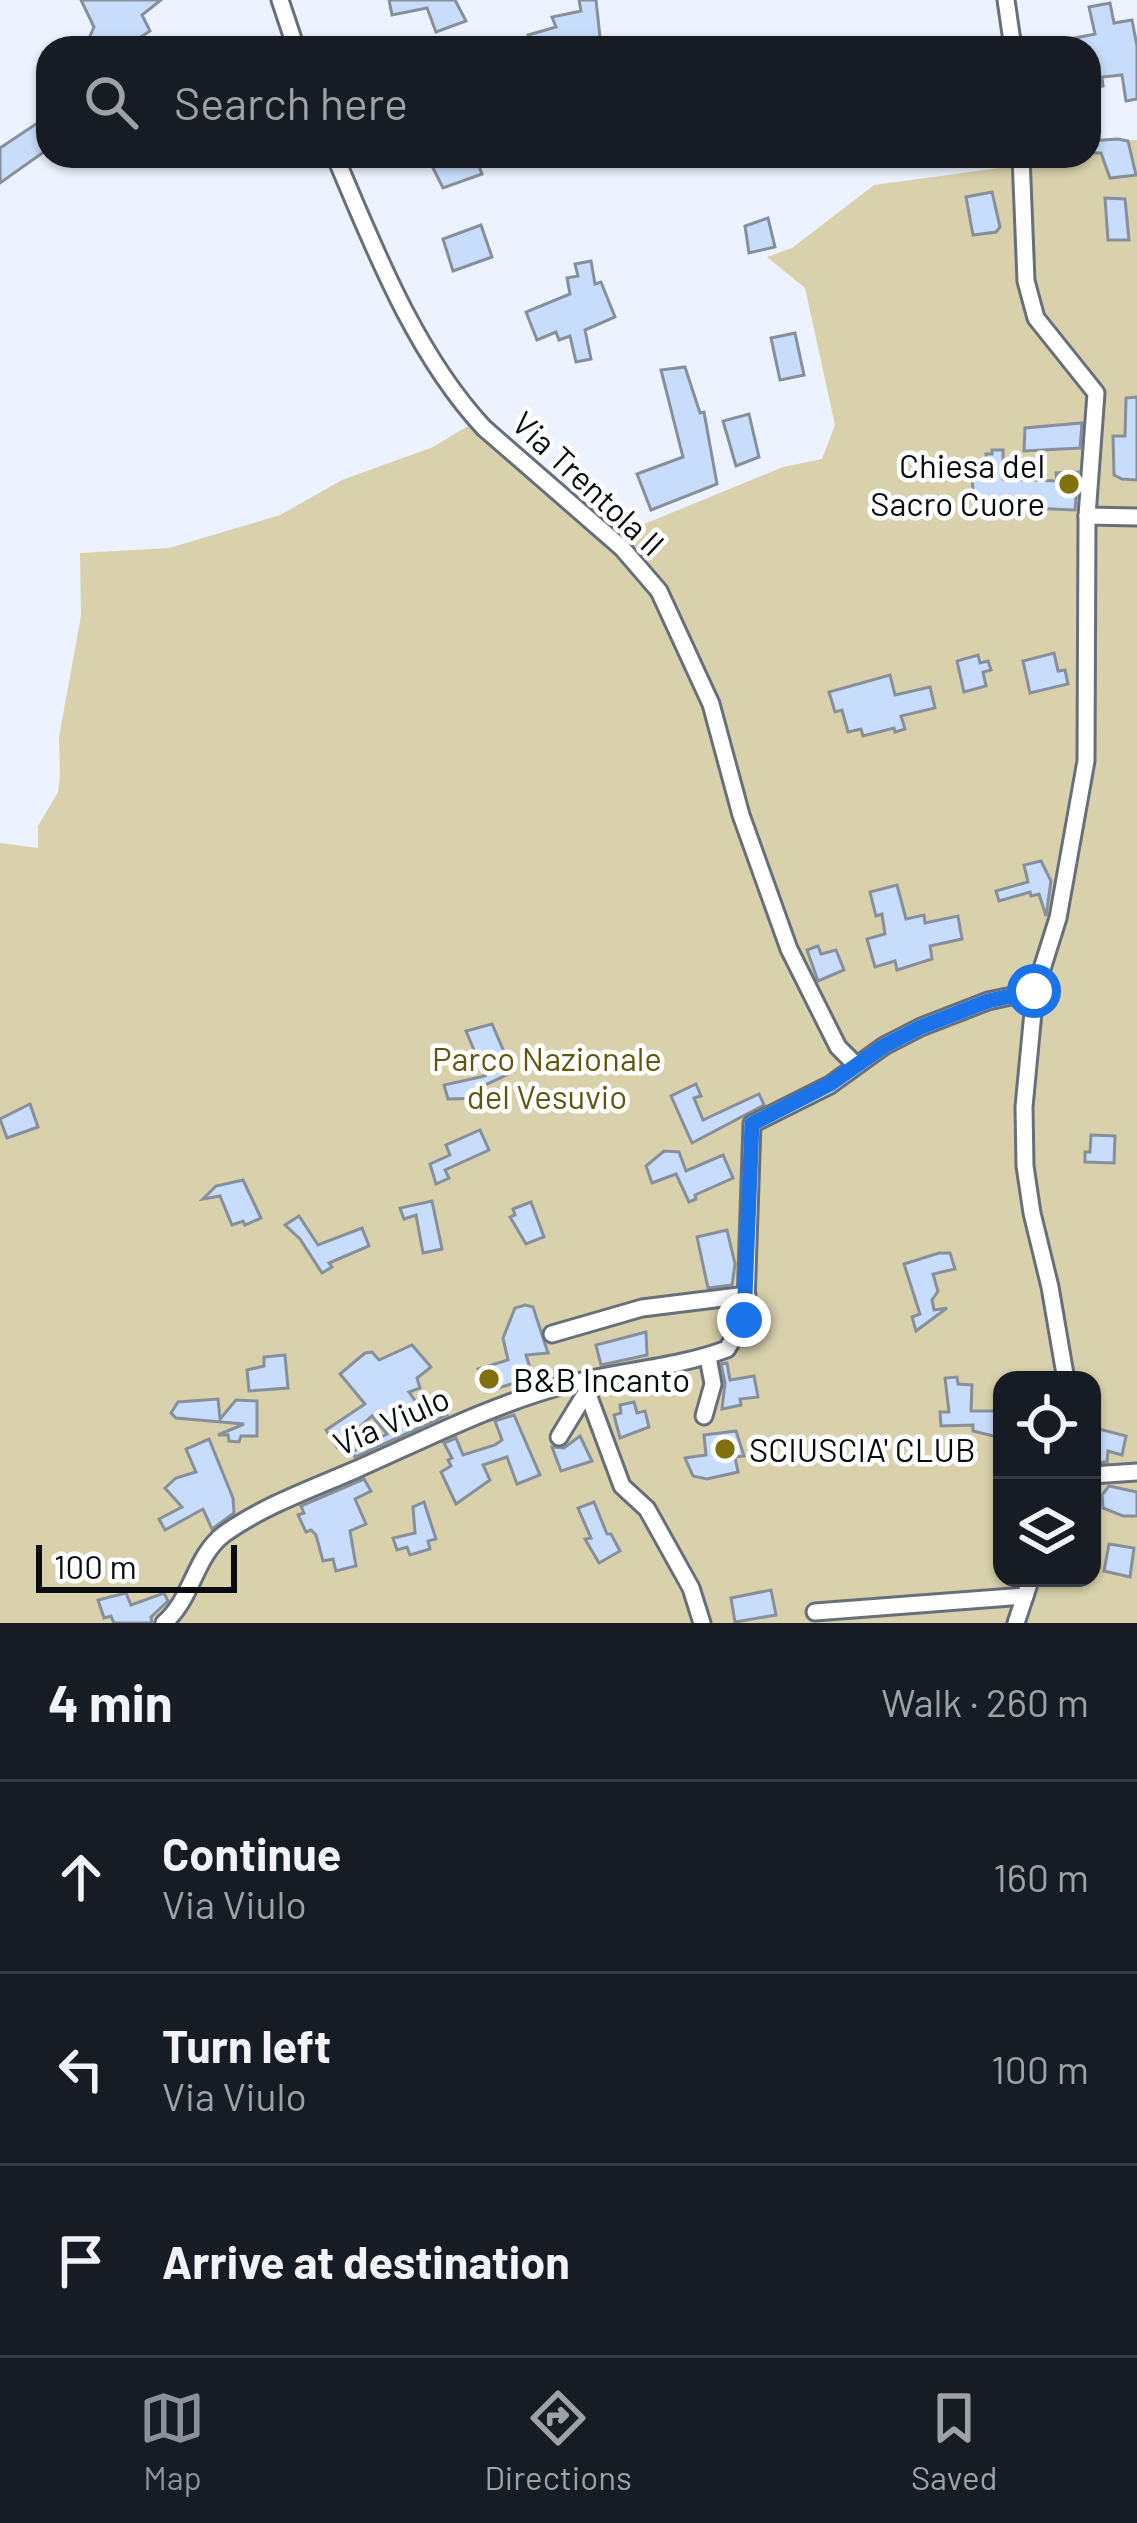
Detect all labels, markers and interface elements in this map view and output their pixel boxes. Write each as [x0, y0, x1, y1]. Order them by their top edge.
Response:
search box [36, 36, 1101, 168]
icon: search [78, 69, 144, 135]
text: Search here [174, 75, 408, 129]
street label: Via Trentola II [505, 402, 673, 564]
place label: Chiesa del Sacro Cuore [870, 445, 1045, 523]
marker: Chiesa del Sacro Cuore [1056, 471, 1082, 497]
route start [1007, 964, 1061, 1018]
park label: Parco Nazionale del Vesuvio [432, 1038, 662, 1116]
route end [717, 1293, 771, 1347]
place label: B&B Incanto [513, 1359, 690, 1399]
marker: B&B Incanto [476, 1366, 502, 1392]
map controls [993, 1371, 1101, 1587]
button: locate [993, 1371, 1101, 1479]
street label: Via Viulo [327, 1377, 455, 1463]
place label: SCIUSCIA' CLUB [749, 1429, 976, 1469]
marker: SCIUSCIA' CLUB [712, 1436, 738, 1462]
button: layers [993, 1479, 1101, 1587]
scale bar [36, 1539, 237, 1592]
text: 100 m [54, 1546, 137, 1586]
text: 4 min [48, 1671, 173, 1732]
text: Walk · 260 m [881, 1678, 1089, 1725]
text: Continue [162, 1826, 341, 1880]
icon: ahead [48, 1844, 114, 1910]
text: 160 m [993, 1853, 1089, 1900]
text: Via Viulo [162, 1880, 307, 1927]
text: Turn left [162, 2018, 331, 2072]
icon: left [48, 2036, 114, 2102]
text: 100 m [991, 2045, 1089, 2092]
text: Via Viulo [162, 2072, 307, 2119]
icon: arrive [48, 2228, 114, 2294]
text: Arrive at destination [162, 2234, 570, 2288]
tab: Map [139, 2385, 205, 2497]
tab: Directions [484, 2385, 632, 2497]
tab: Saved [911, 2385, 998, 2497]

